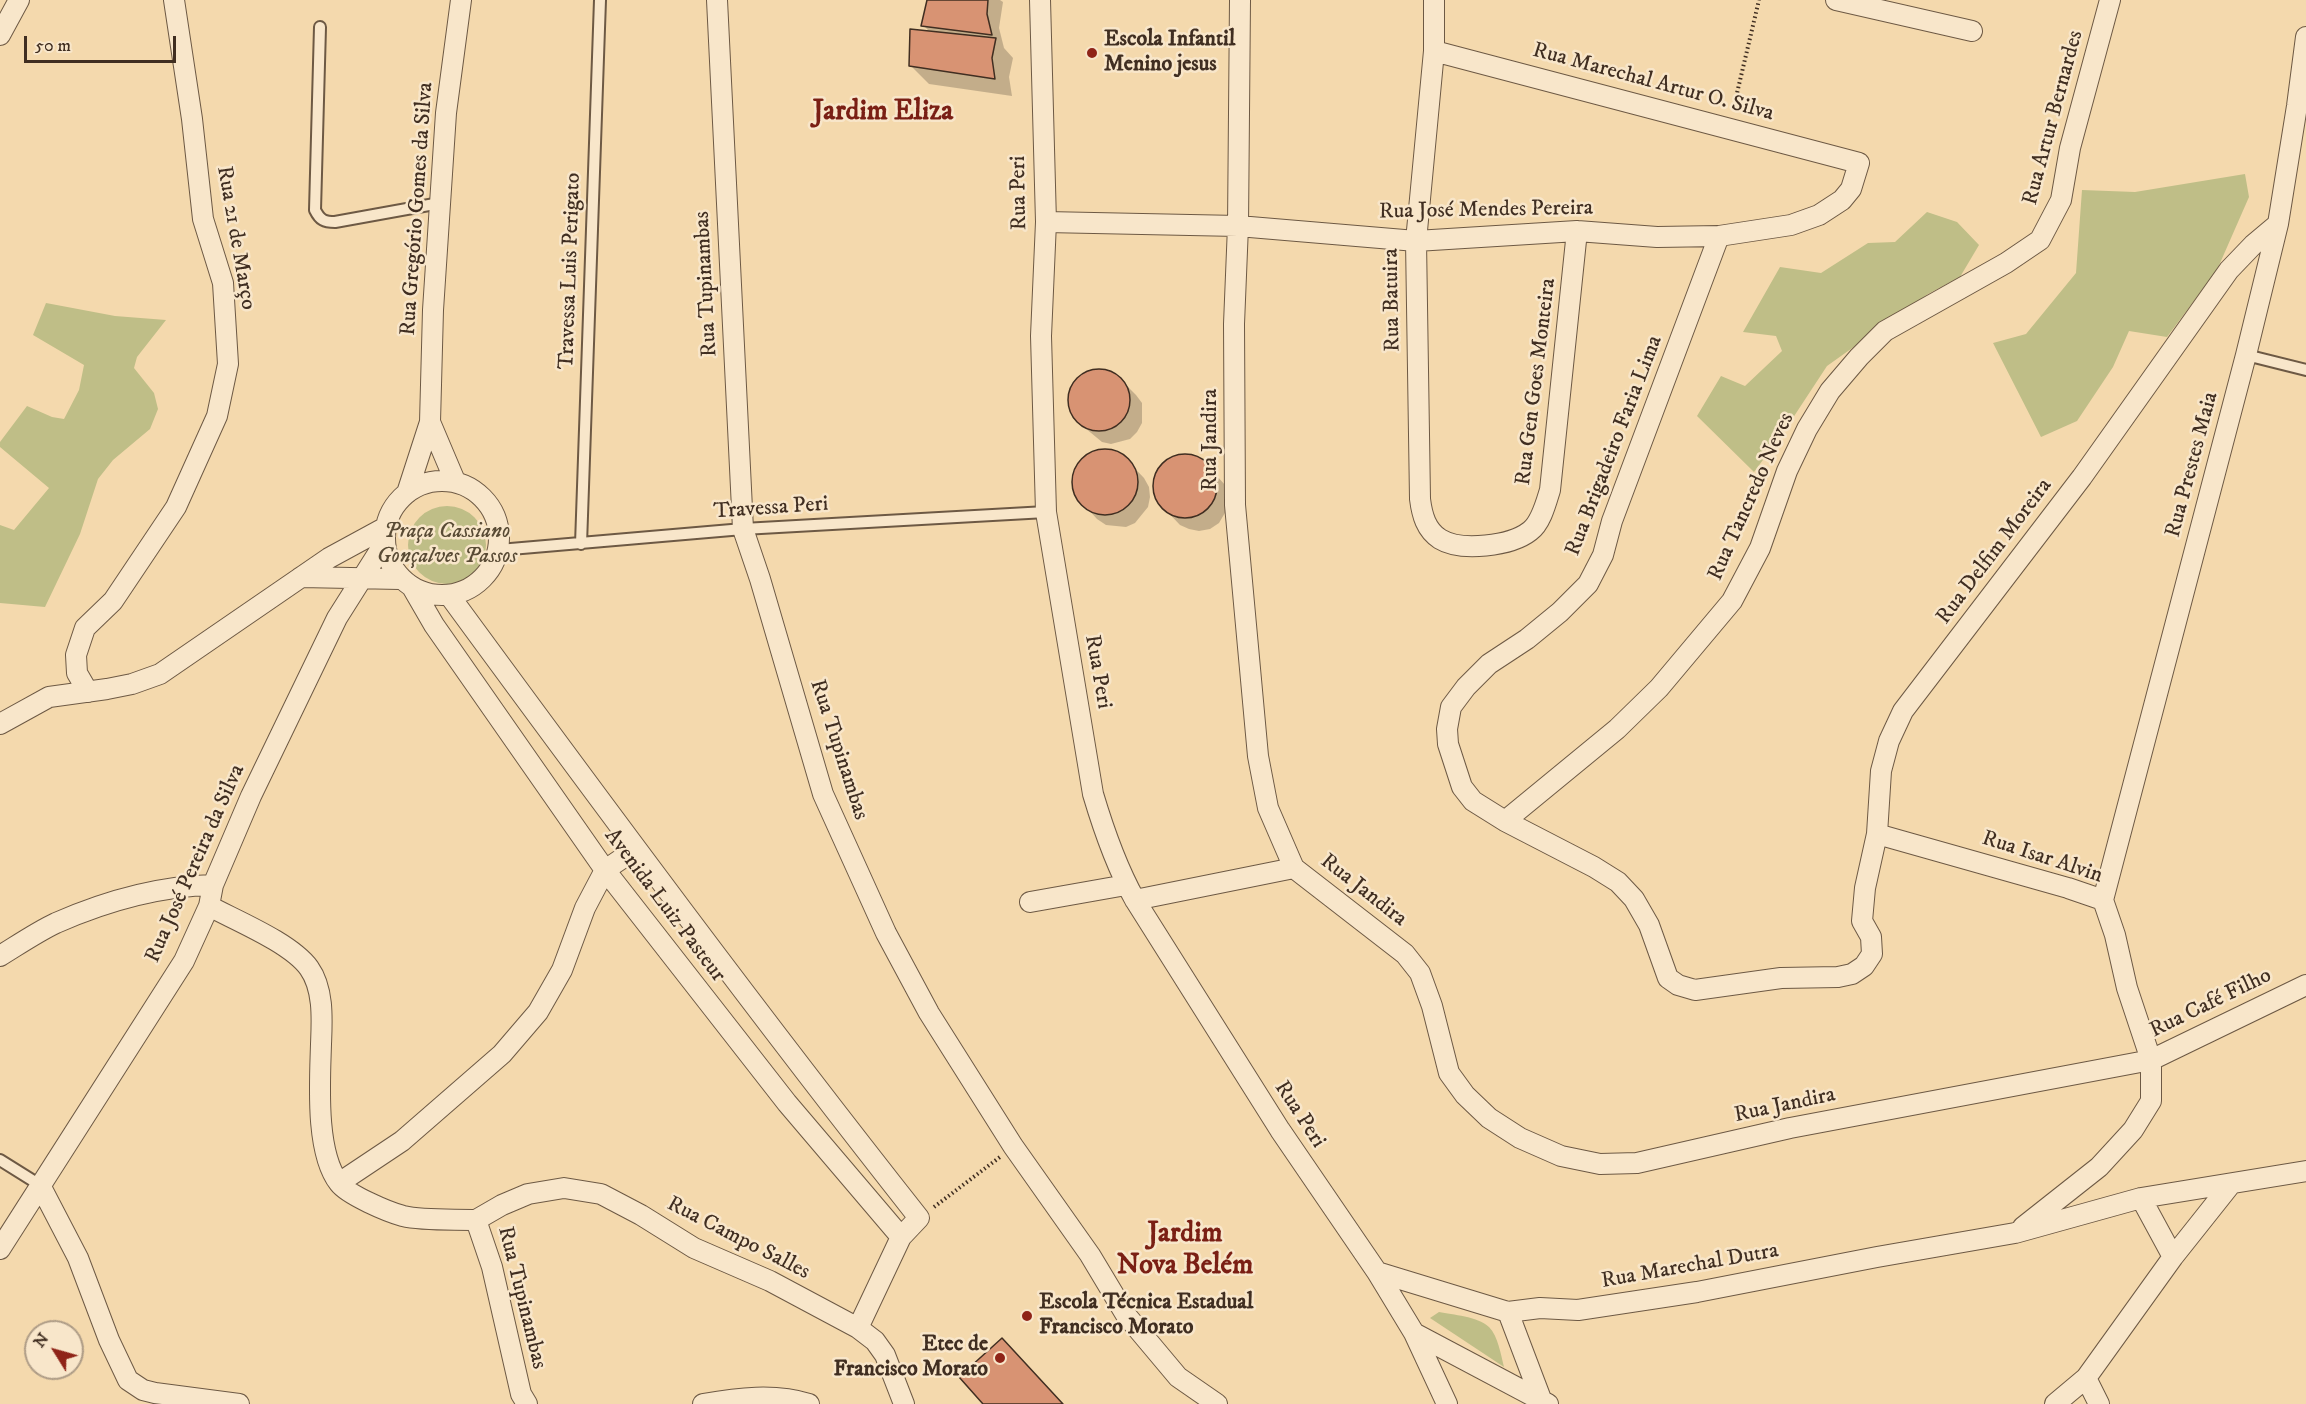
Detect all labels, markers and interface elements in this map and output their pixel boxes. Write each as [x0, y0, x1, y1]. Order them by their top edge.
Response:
scale bar [27, 24, 178, 62]
place label: Escola Infantil Menino jesus [1104, 27, 1235, 78]
street label: Rua Artur Bernardes [2018, 28, 2090, 208]
text: 50 m [35, 35, 71, 57]
street label: Rua Marechal Artur O. Silva [1530, 38, 1776, 128]
marker: Escola Infantil Menino jesus [1085, 46, 1099, 60]
street label: Rua Gregório Gomes da Silva [396, 81, 440, 337]
district label: Jardim Eliza [813, 96, 953, 130]
street label: Rua Peri [1006, 155, 1034, 231]
street label: Rua 21 de Março [209, 164, 261, 312]
street label: Travessa Luis Perigato [554, 172, 588, 370]
street label: Rua José Mendes Pereira [1379, 196, 1593, 226]
street label: Rua Tupinambas [690, 210, 724, 358]
street label: Rua Batuira [1379, 248, 1407, 352]
street label: Rua Gen Goes Monteira [1511, 277, 1563, 487]
street label: Rua Brigadeiro Faria Lima [1561, 332, 1669, 560]
street label: Rua Jandira [1198, 389, 1224, 491]
street label: Rua Prestes Maia [2161, 389, 2225, 541]
street label: Rua Tancredo Neves [1703, 409, 1801, 585]
street label: Rua Delfim Moreira [1932, 474, 2058, 630]
street label: Travessa Peri [713, 492, 829, 526]
park label: Praça Cassiano Gonçalves Passos [377, 519, 517, 570]
street label: Rua Peri [1078, 633, 1116, 711]
street label: Rua Tupinambas [803, 677, 873, 823]
street label: Rua José Pereira da Silva [140, 761, 252, 967]
street label: Avenida Luiz Pasteur [598, 824, 730, 988]
street label: Rua Isar Alvin [1978, 826, 2106, 890]
street label: Rua Jandira [1314, 849, 1412, 933]
street label: Rua Café Filho [2146, 963, 2276, 1045]
street label: Rua Peri [1268, 1076, 1330, 1154]
street label: Rua Jandira [1732, 1082, 1838, 1130]
street label: Rua Campo Salles [662, 1192, 814, 1286]
district label: Jardim Nova Belém [1117, 1218, 1253, 1284]
street label: Rua Tupinambas [491, 1224, 551, 1372]
street label: Rua Marechal Dutra [1599, 1238, 1781, 1296]
place label: Escola Técnica Estadual Francisco Morato [1039, 1290, 1253, 1342]
marker: Escola Técnica Estadual Francisco Morato [1020, 1309, 1034, 1323]
north arrow [24, 1320, 84, 1380]
text: N [29, 1329, 53, 1352]
place label: Etec de Francisco Morato [834, 1332, 988, 1384]
marker: Etec de Francisco Morato [993, 1351, 1007, 1365]

